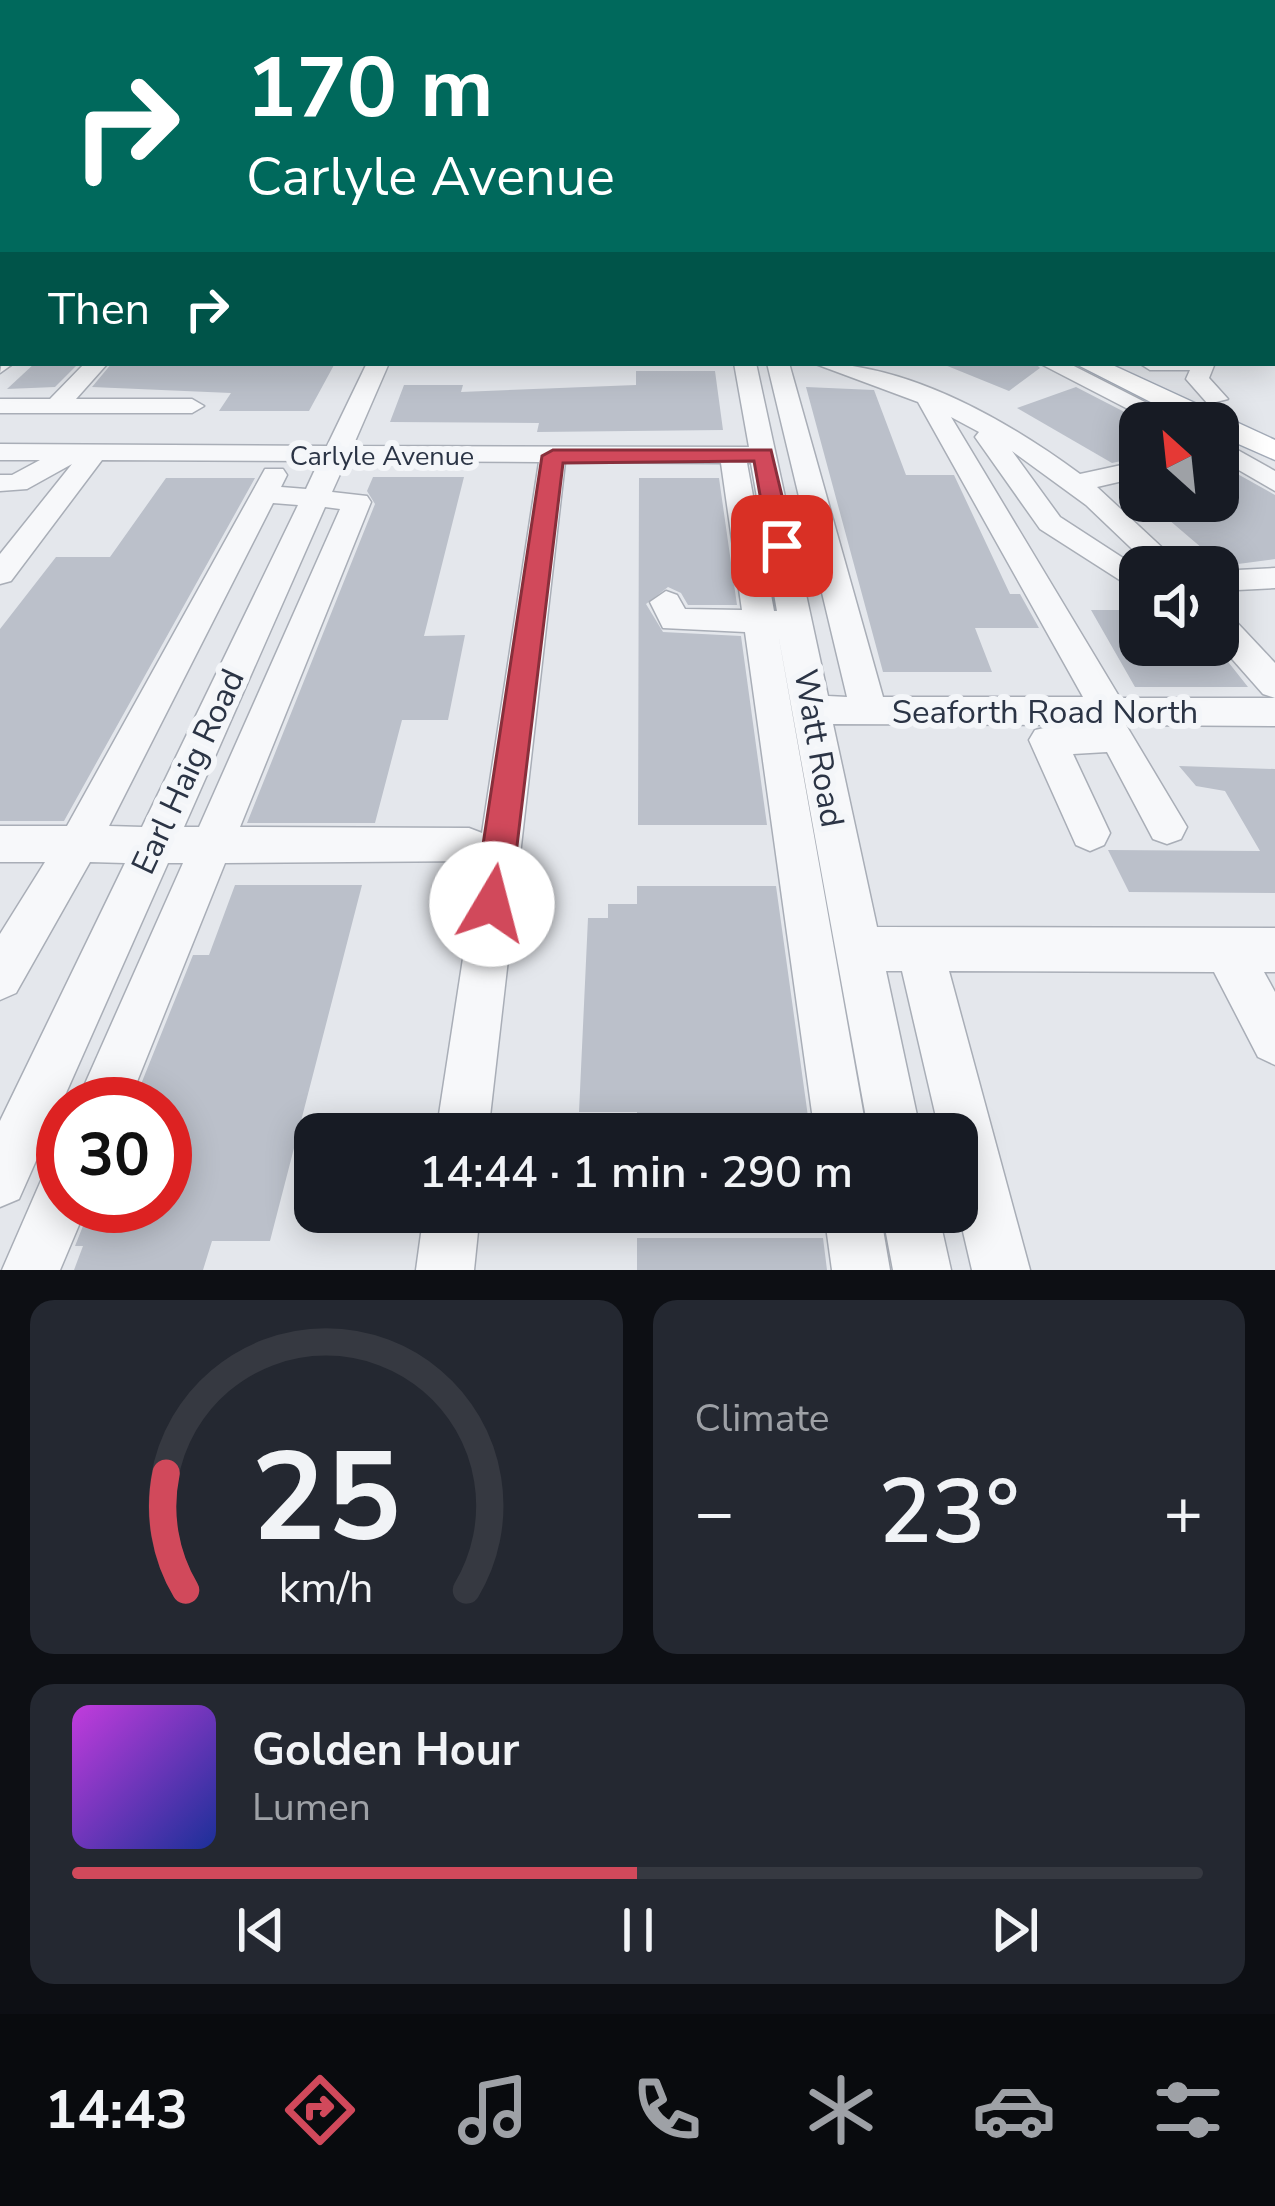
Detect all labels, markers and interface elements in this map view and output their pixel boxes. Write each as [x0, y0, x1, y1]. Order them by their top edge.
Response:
text: 170 m [246, 31, 494, 146]
icon: right [48, 48, 204, 204]
text: Carlyle Avenue [246, 140, 615, 214]
icon: right [174, 276, 240, 342]
text: Then [48, 279, 150, 340]
north arrow [1119, 402, 1239, 522]
map controls [1119, 402, 1239, 666]
street label: Carlyle Avenue [290, 438, 474, 475]
pin [731, 495, 833, 597]
icon: arrive [749, 513, 815, 579]
button: sound [1119, 546, 1239, 666]
street label: Earl Haig Road [121, 662, 256, 881]
street label: Watt Road [782, 666, 855, 831]
street label: Seaforth Road North [892, 690, 1198, 735]
position arrow [429, 841, 555, 967]
speed limit sign: 30 [36, 1077, 192, 1233]
text: 14:44 · 1 min · 290 m [419, 1142, 853, 1203]
text: Climate [695, 1392, 830, 1445]
text: 25 [251, 1413, 401, 1583]
text: 23° [878, 1451, 1020, 1574]
text: − [695, 1468, 734, 1558]
text: + [1163, 1468, 1203, 1558]
text: km/h [279, 1559, 374, 1617]
text: Golden Hour [252, 1720, 519, 1781]
text: Lumen [252, 1781, 371, 1834]
icon: previous [228, 1897, 294, 1963]
icon: pause [605, 1897, 671, 1963]
icon: next [982, 1897, 1048, 1963]
icon: directions [278, 2068, 362, 2152]
icon: music [451, 2068, 535, 2152]
icon: phone [625, 2068, 709, 2152]
icon: climate [799, 2068, 883, 2152]
icon: car [972, 2068, 1056, 2152]
icon: filters [1146, 2068, 1230, 2152]
text: 14:43 [45, 2073, 188, 2147]

